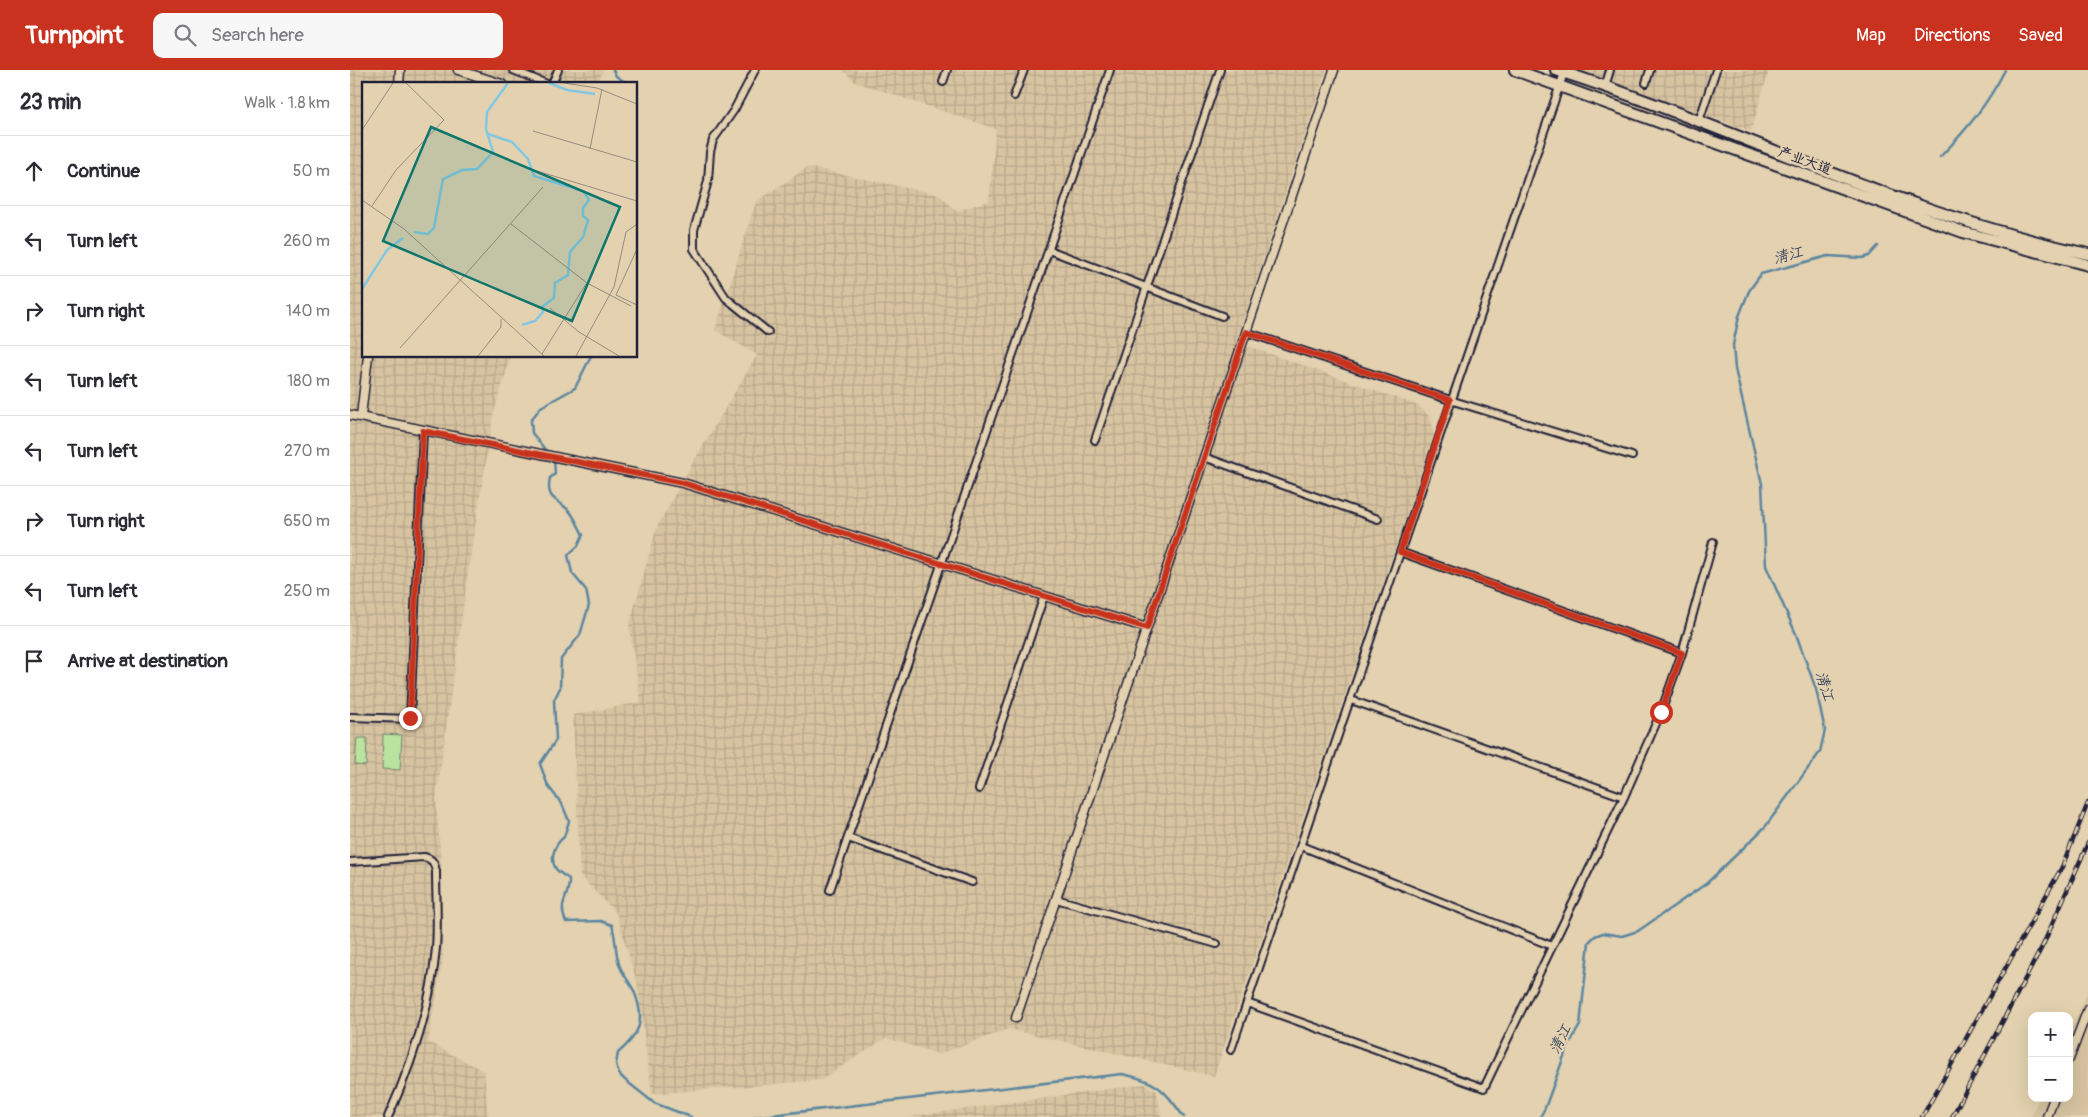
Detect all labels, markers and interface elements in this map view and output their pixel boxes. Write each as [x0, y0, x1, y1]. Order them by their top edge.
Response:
search box [153, 13, 503, 58]
text: Turnpoint [25, 21, 123, 50]
icon: search [171, 21, 199, 49]
text: Search here [211, 23, 304, 47]
text: Map [1856, 24, 1886, 47]
text: Directions [1914, 24, 1990, 47]
text: Saved [2018, 24, 2063, 47]
inset map [362, 82, 638, 358]
text: 23 min [20, 89, 81, 116]
text: Walk · 1.8 km [244, 93, 330, 113]
street label: 产业大道 [1776, 143, 1834, 178]
icon: ahead [20, 157, 48, 185]
text: Continue [67, 159, 140, 183]
text: 50 m [293, 161, 330, 181]
icon: left [20, 227, 48, 255]
text: Turn left [67, 229, 137, 253]
text: 260 m [283, 231, 330, 251]
water label: 清江 [1771, 242, 1806, 269]
icon: right [20, 297, 48, 325]
text: Turn right [67, 299, 145, 323]
text: 140 m [286, 301, 330, 321]
icon: left [20, 367, 48, 395]
text: Turn left [67, 369, 137, 393]
text: 180 m [287, 371, 330, 391]
icon: left [20, 437, 48, 465]
text: Turn left [67, 439, 137, 463]
text: 270 m [284, 441, 330, 461]
icon: right [20, 507, 48, 535]
text: Turn right [67, 509, 145, 533]
text: 650 m [283, 511, 330, 531]
icon: left [20, 577, 48, 605]
text: Turn left [67, 579, 137, 603]
text: 250 m [284, 581, 330, 601]
icon: arrive [20, 647, 48, 675]
text: Arrive at destination [67, 649, 228, 673]
water label: 清江 [1811, 669, 1838, 704]
route start [1650, 701, 1673, 724]
route end [399, 707, 422, 730]
map controls [2028, 1012, 2073, 1102]
button: + [2028, 1012, 2073, 1057]
water label: 清江 [1545, 1021, 1576, 1057]
button: − [2028, 1057, 2073, 1102]

